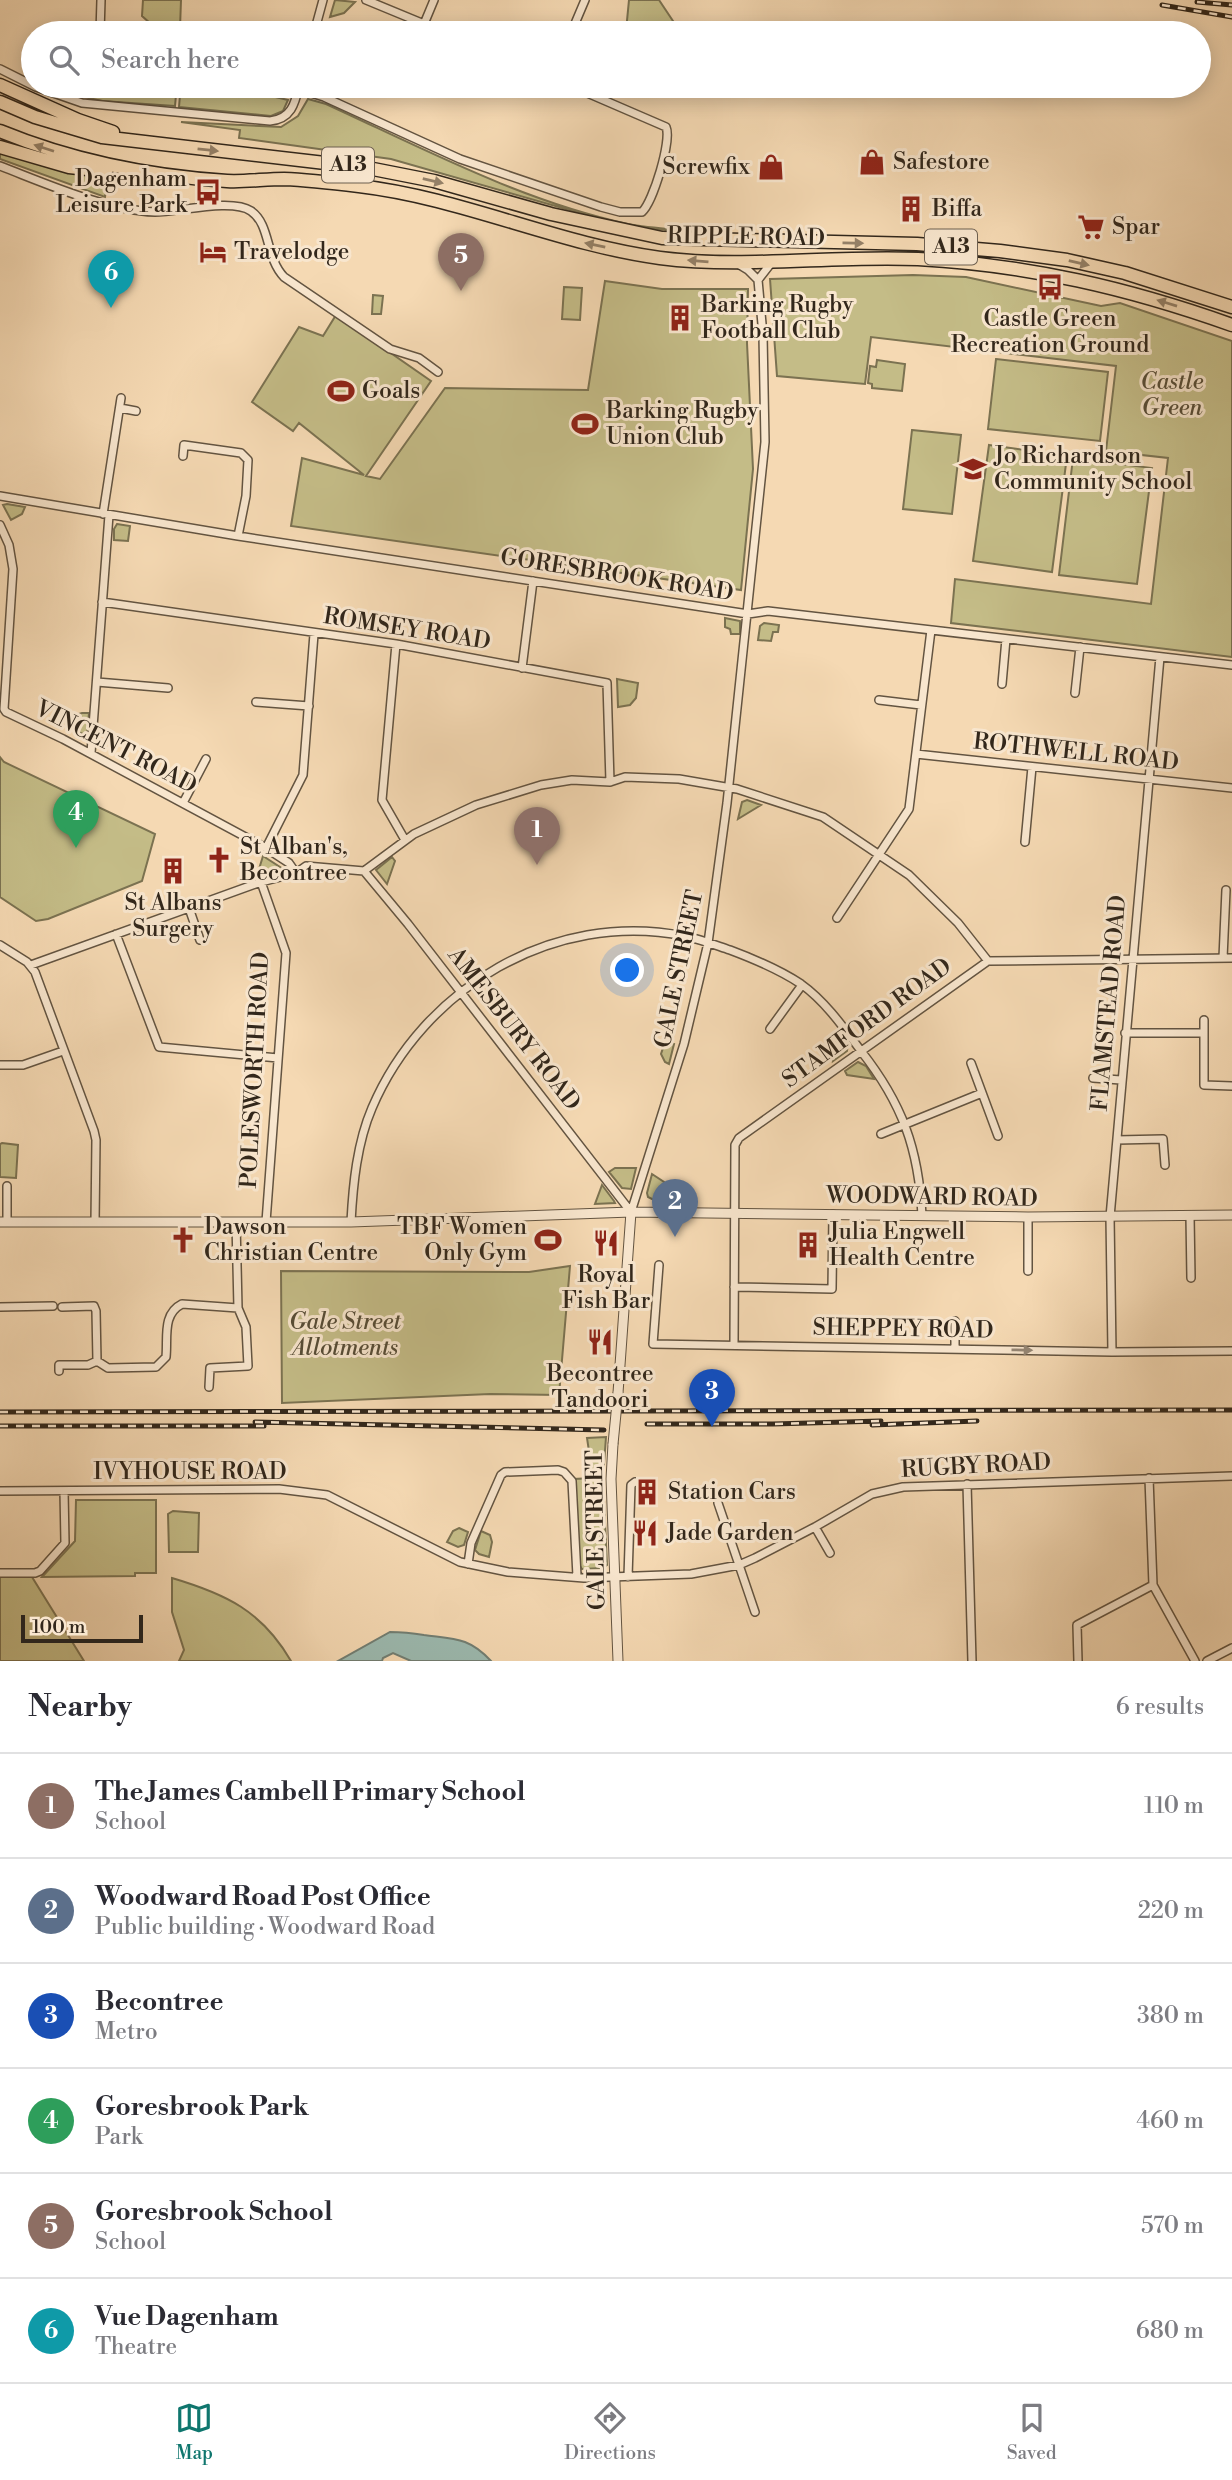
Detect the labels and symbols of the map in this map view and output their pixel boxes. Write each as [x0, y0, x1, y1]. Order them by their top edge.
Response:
one-way arrow [34, 142, 55, 152]
one-way arrow [197, 145, 219, 156]
shop icon: Safestore [857, 147, 887, 177]
road number: A13 [322, 148, 374, 182]
place label: Safestore [893, 148, 990, 176]
shop icon: Screwfix [756, 152, 786, 182]
place label: Screwfix [662, 153, 750, 181]
place label: Dagenham Leisure Park [55, 165, 188, 219]
one-way arrow [422, 176, 444, 187]
bus stop icon: Dagenham Leisure Park [193, 177, 223, 207]
building icon: Biffa [896, 194, 926, 224]
place label: Biffa [931, 195, 983, 223]
supermarket icon: Spar [1076, 212, 1106, 242]
place label: Spar [1112, 213, 1160, 241]
street label: RIPPLE ROAD [667, 222, 825, 252]
road number: A13 [925, 230, 977, 264]
pin: 5 [438, 233, 484, 291]
hotel icon: Travelodge [198, 237, 228, 267]
one-way arrow [842, 237, 864, 249]
place label: Travelodge [234, 238, 349, 266]
one-way arrow [583, 240, 605, 251]
pin: 6 [88, 250, 134, 308]
one-way arrow [687, 255, 709, 266]
one-way arrow [1068, 257, 1090, 268]
bus stop icon: Castle Green Recreation Ground [1035, 272, 1065, 302]
place label: Barking Rugby Football Club [700, 291, 854, 345]
one-way arrow [1157, 298, 1178, 308]
building icon: Barking Rugby Football Club [665, 303, 695, 333]
place label: Castle Green Recreation Ground [951, 305, 1149, 359]
park label: Castle Green [1141, 368, 1204, 422]
sports icon: Goals [326, 376, 356, 406]
place label: Goals [362, 377, 420, 405]
place label: Barking Rugby Union Club [605, 397, 759, 451]
sports icon: Barking Rugby Union Club [570, 409, 600, 439]
place label: Jo Richardson Community School [993, 442, 1192, 496]
school or university icon: Jo Richardson Community School [958, 454, 988, 484]
street label: GORESBROOK ROAD [498, 543, 736, 607]
street label: ROMSEY ROAD [321, 602, 493, 656]
street label: VINCENT ROAD [30, 694, 202, 800]
street label: ROTHWELL ROAD [972, 727, 1180, 777]
pin: 4 [53, 790, 99, 848]
pin: 1 [514, 807, 560, 865]
place label: St Alban's, Becontree [239, 833, 348, 887]
church icon: St Alban's, Becontree [204, 845, 234, 875]
building icon: St Albans Surgery [158, 856, 188, 886]
street label: GALE STREET [649, 888, 709, 1050]
place label: St Albans Surgery [124, 889, 222, 943]
street label: FLAMSTEAD ROAD [1086, 894, 1132, 1112]
street label: AMESBURY ROAD [441, 941, 586, 1116]
street label: POLESWORTH ROAD [235, 951, 275, 1189]
street label: STAMFORD ROAD [777, 952, 957, 1094]
your location [610, 953, 644, 987]
pin: 2 [652, 1179, 698, 1237]
street label: WOODWARD ROAD [825, 1181, 1038, 1213]
place label: Dawson Christian Centre [204, 1213, 378, 1267]
place label: TBF Women Only Gym [397, 1213, 527, 1267]
place label: Julia Engwell Health Centre [828, 1218, 975, 1272]
church icon: Dawson Christian Centre [168, 1225, 198, 1255]
sports icon: TBF Women Only Gym [533, 1225, 563, 1255]
restaurant icon: Royal Fish Bar [591, 1228, 621, 1258]
building icon: Julia Engwell Health Centre [793, 1230, 823, 1260]
place label: Royal Fish Bar [562, 1261, 650, 1315]
park label: Gale Street Allotments [289, 1308, 401, 1362]
street label: SHEPPEY ROAD [812, 1313, 994, 1345]
restaurant icon: Becontree Tandoori [585, 1327, 615, 1357]
one-way arrow [1012, 1345, 1034, 1356]
place label: Becontree Tandoori [545, 1360, 654, 1414]
pin: 3 [689, 1369, 735, 1427]
street label: RUGBY ROAD [900, 1448, 1052, 1484]
street label: GALE STREET [581, 1450, 611, 1610]
street label: IVYHOUSE ROAD [93, 1458, 287, 1486]
building icon: Station Cars [632, 1477, 662, 1507]
place label: Station Cars [668, 1478, 796, 1506]
restaurant icon: Jade Garden [630, 1518, 660, 1548]
place label: Jade Garden [665, 1519, 794, 1547]
scale bar [21, 1612, 144, 1644]

